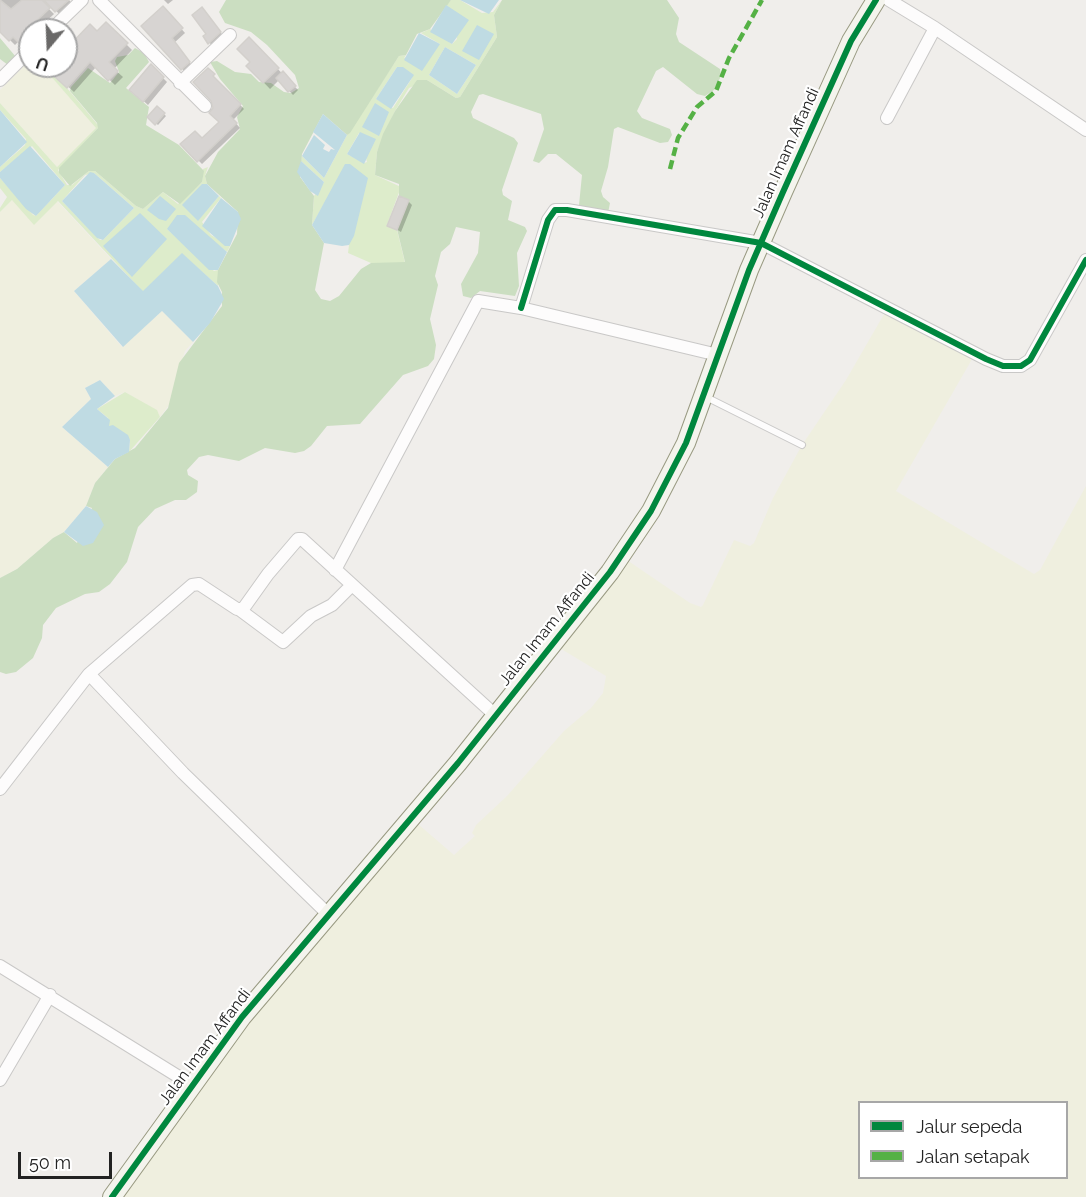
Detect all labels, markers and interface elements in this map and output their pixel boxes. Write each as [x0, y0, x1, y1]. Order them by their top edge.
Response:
north arrow [18, 18, 78, 78]
text: U [34, 53, 51, 75]
street label: Jalan Imam Affandi [749, 85, 823, 221]
street label: Jalan Imam Affandi [495, 568, 599, 690]
street label: Jalan Imam Affandi [155, 985, 255, 1109]
legend [858, 1101, 1068, 1179]
text: Jalur sepeda [916, 1116, 1022, 1137]
scale bar [21, 1140, 116, 1178]
text: Jalan setapak [916, 1146, 1030, 1167]
text: 50 m [29, 1152, 71, 1173]

